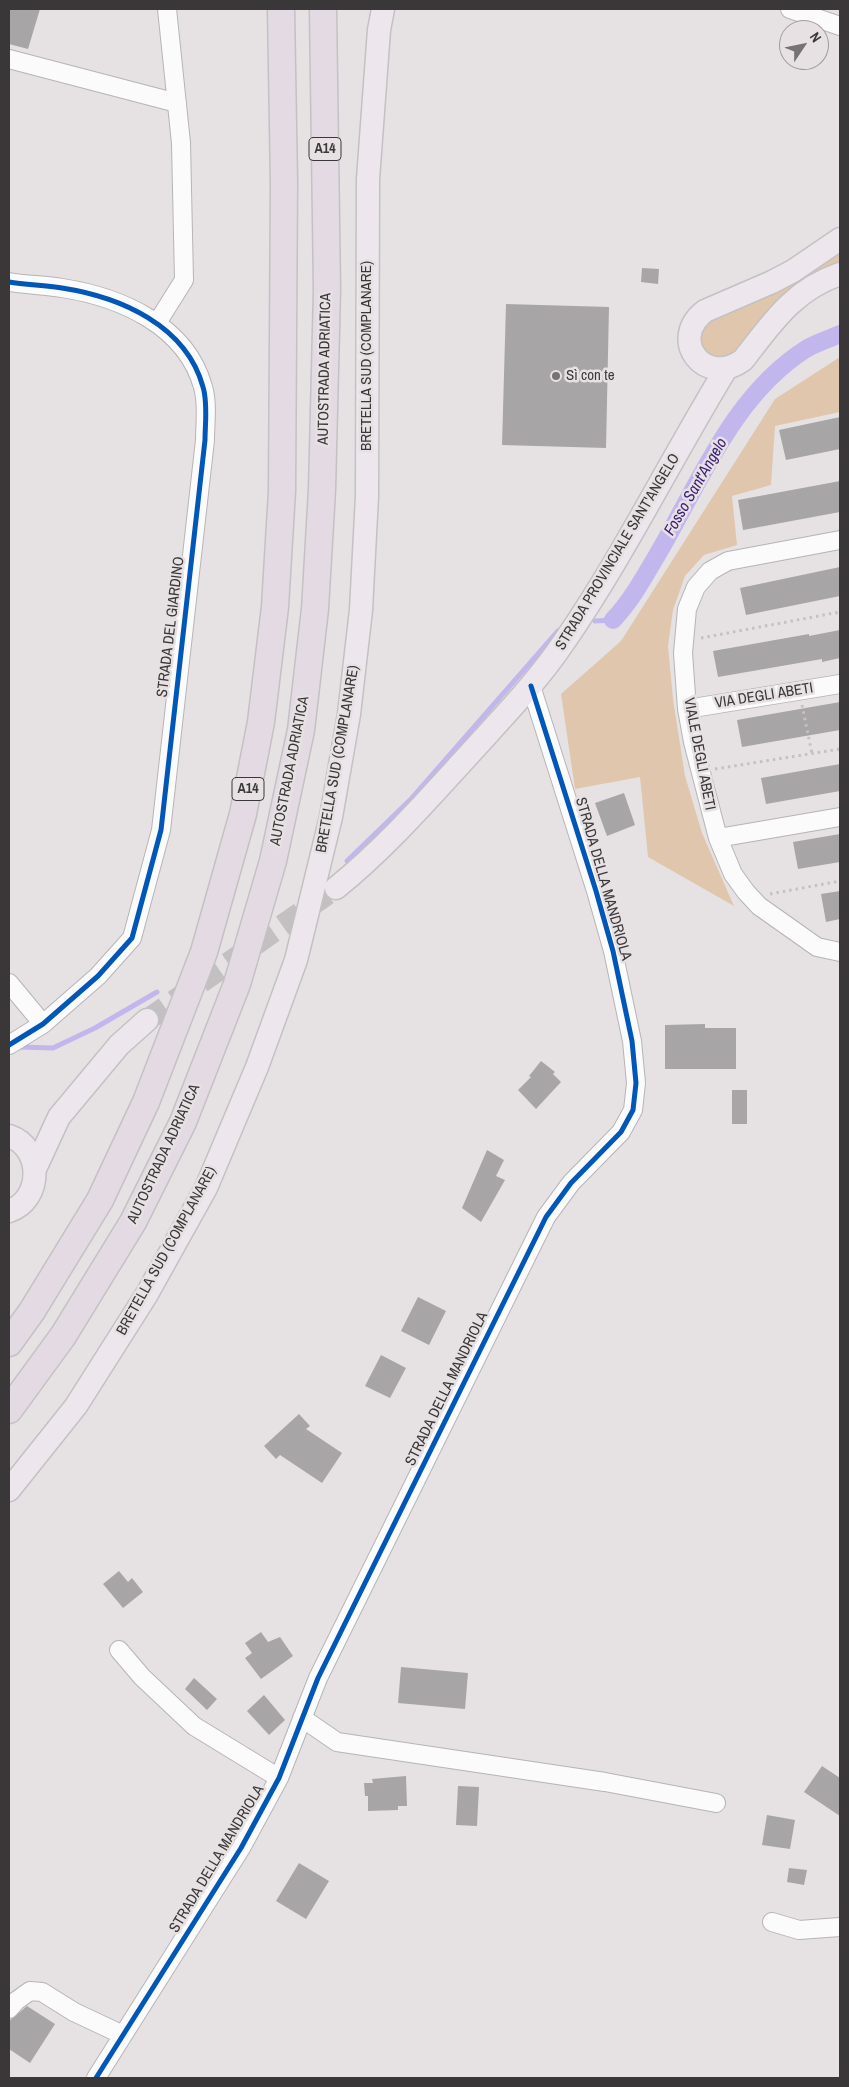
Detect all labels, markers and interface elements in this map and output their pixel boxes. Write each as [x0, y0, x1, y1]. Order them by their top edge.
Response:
north arrow [779, 20, 829, 70]
text: N [806, 29, 825, 46]
road number: A14 [309, 138, 341, 160]
street label: BRETELLA SUD (COMPLANARE) [358, 261, 376, 451]
street label: AUTOSTRADA ADRIATICA [315, 293, 335, 445]
place label: Sì con te [566, 367, 615, 385]
marker: Sì con te [550, 370, 562, 382]
water label: Fosso Sant'Angelo [660, 435, 732, 539]
street label: STRADA PROVINCIALE SANT'ANGELO [552, 451, 684, 653]
street label: STRADA DEL GIARDINO [153, 556, 189, 698]
street label: BRETELLA SUD (COMPLANARE) [313, 664, 363, 854]
street label: VIA DEGLI ABETI [714, 679, 814, 713]
street label: AUTOSTRADA ADRIATICA [267, 695, 313, 847]
street label: VIALE DEGLI ABETI [679, 696, 719, 812]
road number: A14 [232, 778, 264, 801]
street label: STRADA DELLA MANDRIOLA [571, 795, 635, 963]
street label: AUTOSTRADA ADRIATICA [124, 1081, 204, 1227]
street label: BRETELLA SUD (COMPLANARE) [113, 1164, 221, 1338]
street label: STRADA DELLA MANDRIOLA [402, 1309, 492, 1469]
street label: STRADA DELLA MANDRIOLA [166, 1782, 268, 1936]

